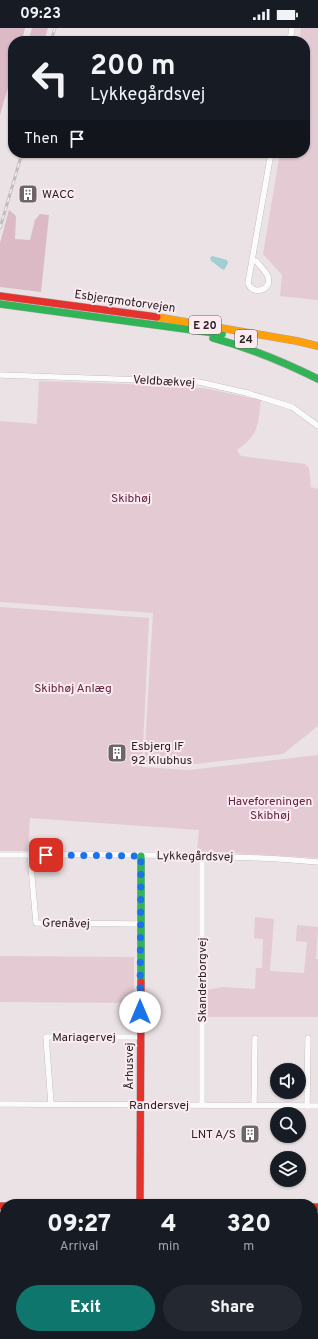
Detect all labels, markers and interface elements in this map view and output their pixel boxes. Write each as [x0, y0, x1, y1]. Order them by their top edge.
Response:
text: 09:23 [20, 5, 61, 24]
text: 200 m [90, 49, 176, 85]
icon: left [24, 52, 76, 104]
text: Lykkegårdsvej [90, 84, 205, 107]
icon: arrive [66, 128, 88, 150]
text: Then [24, 130, 58, 149]
building icon: WACC [17, 183, 39, 205]
place label: WACC [42, 187, 75, 203]
street label: Esbjergmotorvejen [73, 287, 176, 317]
road number: E 20 [189, 316, 221, 334]
road number: 24 [235, 330, 257, 348]
street label: Veldbækvej [133, 372, 195, 392]
park label: Skibhøj [111, 491, 151, 507]
park label: Skibhøj Anlæg [34, 681, 112, 697]
place label: Esbjerg IF 92 Klubhus [131, 739, 192, 769]
building icon: Esbjerg IF 92 Klubhus [106, 742, 128, 764]
park label: Haveforeningen Skibhøj [228, 794, 312, 824]
pin [29, 838, 63, 872]
icon: arrive [35, 844, 57, 866]
street label: Lykkegårdsvej [156, 848, 234, 866]
street label: Grenåvej [42, 916, 90, 932]
street label: Skanderborgvej [195, 938, 211, 1023]
position arrow [119, 991, 161, 1033]
street label: Mariagervej [52, 1030, 116, 1046]
street label: Århusvej [122, 1042, 138, 1090]
map controls [270, 1063, 306, 1187]
button: sound [270, 1063, 306, 1099]
street label: Randersvej [129, 1098, 189, 1114]
button: search [270, 1107, 306, 1143]
building icon: LNT A/S [239, 1123, 261, 1145]
place label: LNT A/S [191, 1127, 236, 1143]
button: layers [270, 1151, 306, 1187]
text: 09:27 [47, 1210, 111, 1240]
text: 4 [161, 1210, 177, 1240]
text: 320 [227, 1210, 271, 1240]
text: Arrival [60, 1239, 98, 1255]
text: min [158, 1239, 180, 1255]
text: m [243, 1239, 254, 1255]
button: Exit [16, 1285, 155, 1331]
button: Share [163, 1285, 302, 1331]

